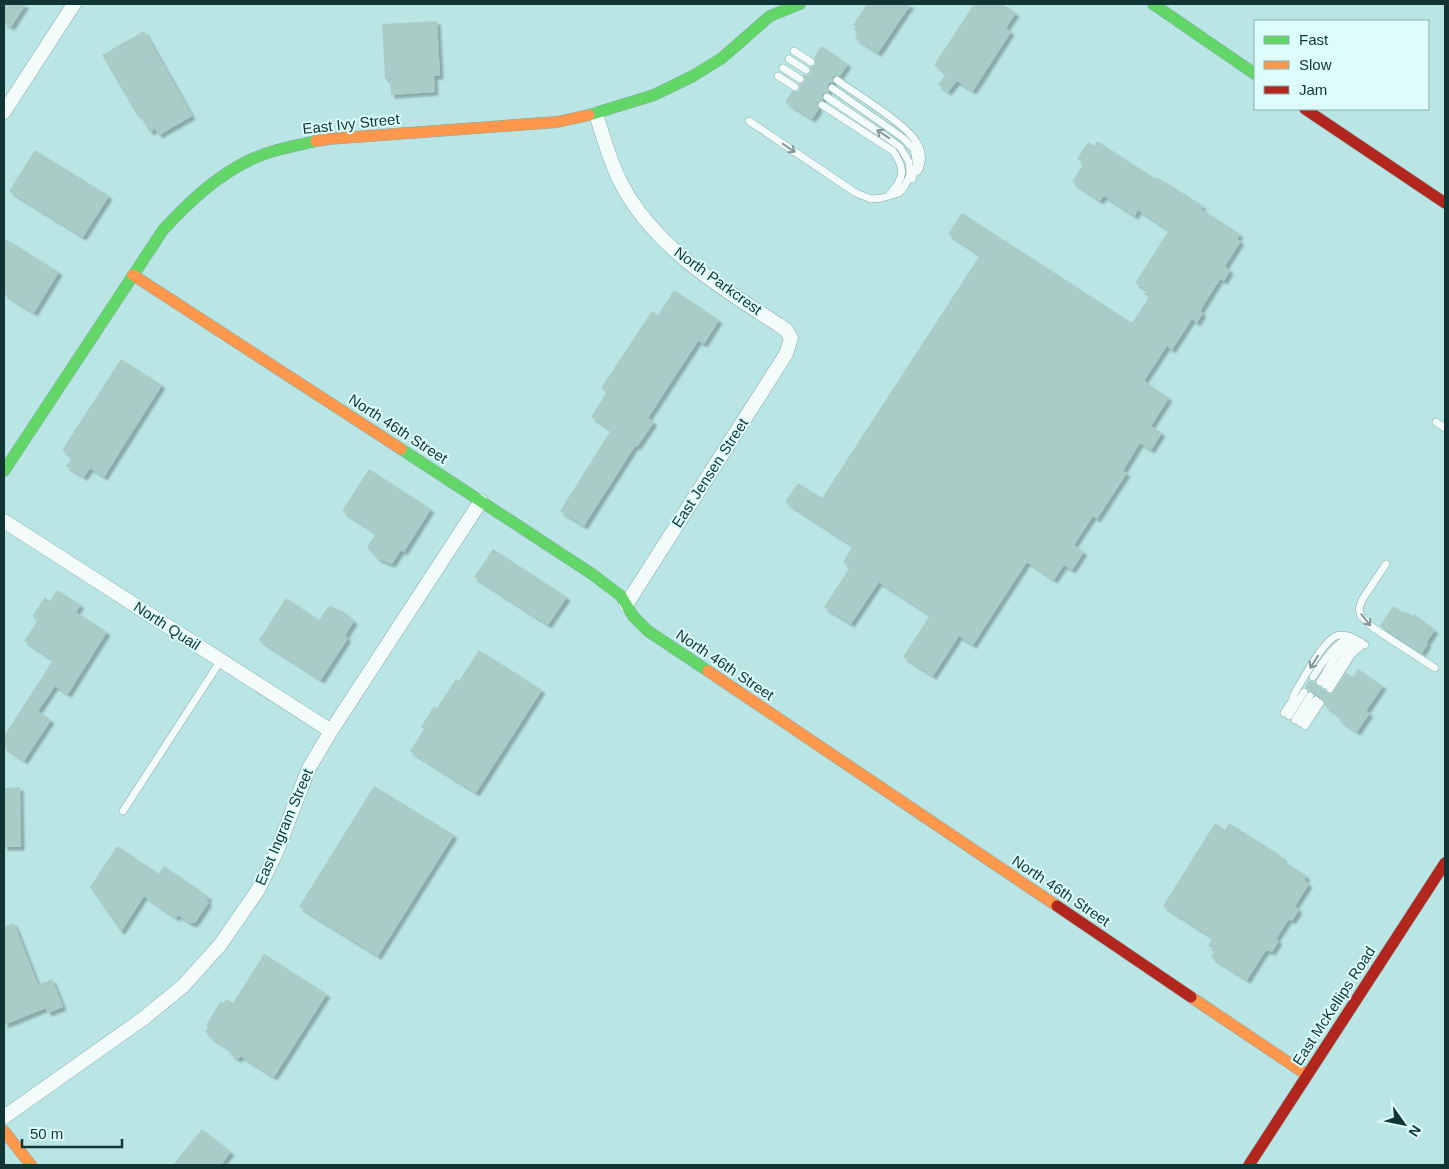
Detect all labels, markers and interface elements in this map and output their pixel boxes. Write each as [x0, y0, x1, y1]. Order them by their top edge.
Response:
legend [1254, 20, 1429, 110]
text: Fast [1299, 31, 1329, 48]
text: Slow [1299, 56, 1332, 73]
text: Jam [1299, 81, 1327, 98]
street label: East Ivy Street [302, 110, 401, 137]
one-way arrow [876, 129, 890, 140]
one-way arrow [782, 143, 796, 153]
street label: North Parkcrest [671, 243, 766, 319]
street label: North 46th Street [346, 390, 451, 467]
street label: East Jensen Street [668, 414, 752, 531]
street label: North Quail [131, 598, 204, 653]
one-way arrow [1360, 614, 1371, 627]
street label: North 46th Street [673, 626, 778, 704]
one-way arrow [1309, 654, 1319, 668]
street label: East Ingram Street [251, 765, 316, 888]
street label: North 46th Street [1009, 852, 1114, 930]
street label: East McKellips Road [1289, 943, 1378, 1068]
north arrow [1379, 1099, 1429, 1149]
scale bar [22, 1116, 122, 1148]
text: N [1405, 1122, 1424, 1140]
text: 50 m [30, 1125, 63, 1142]

